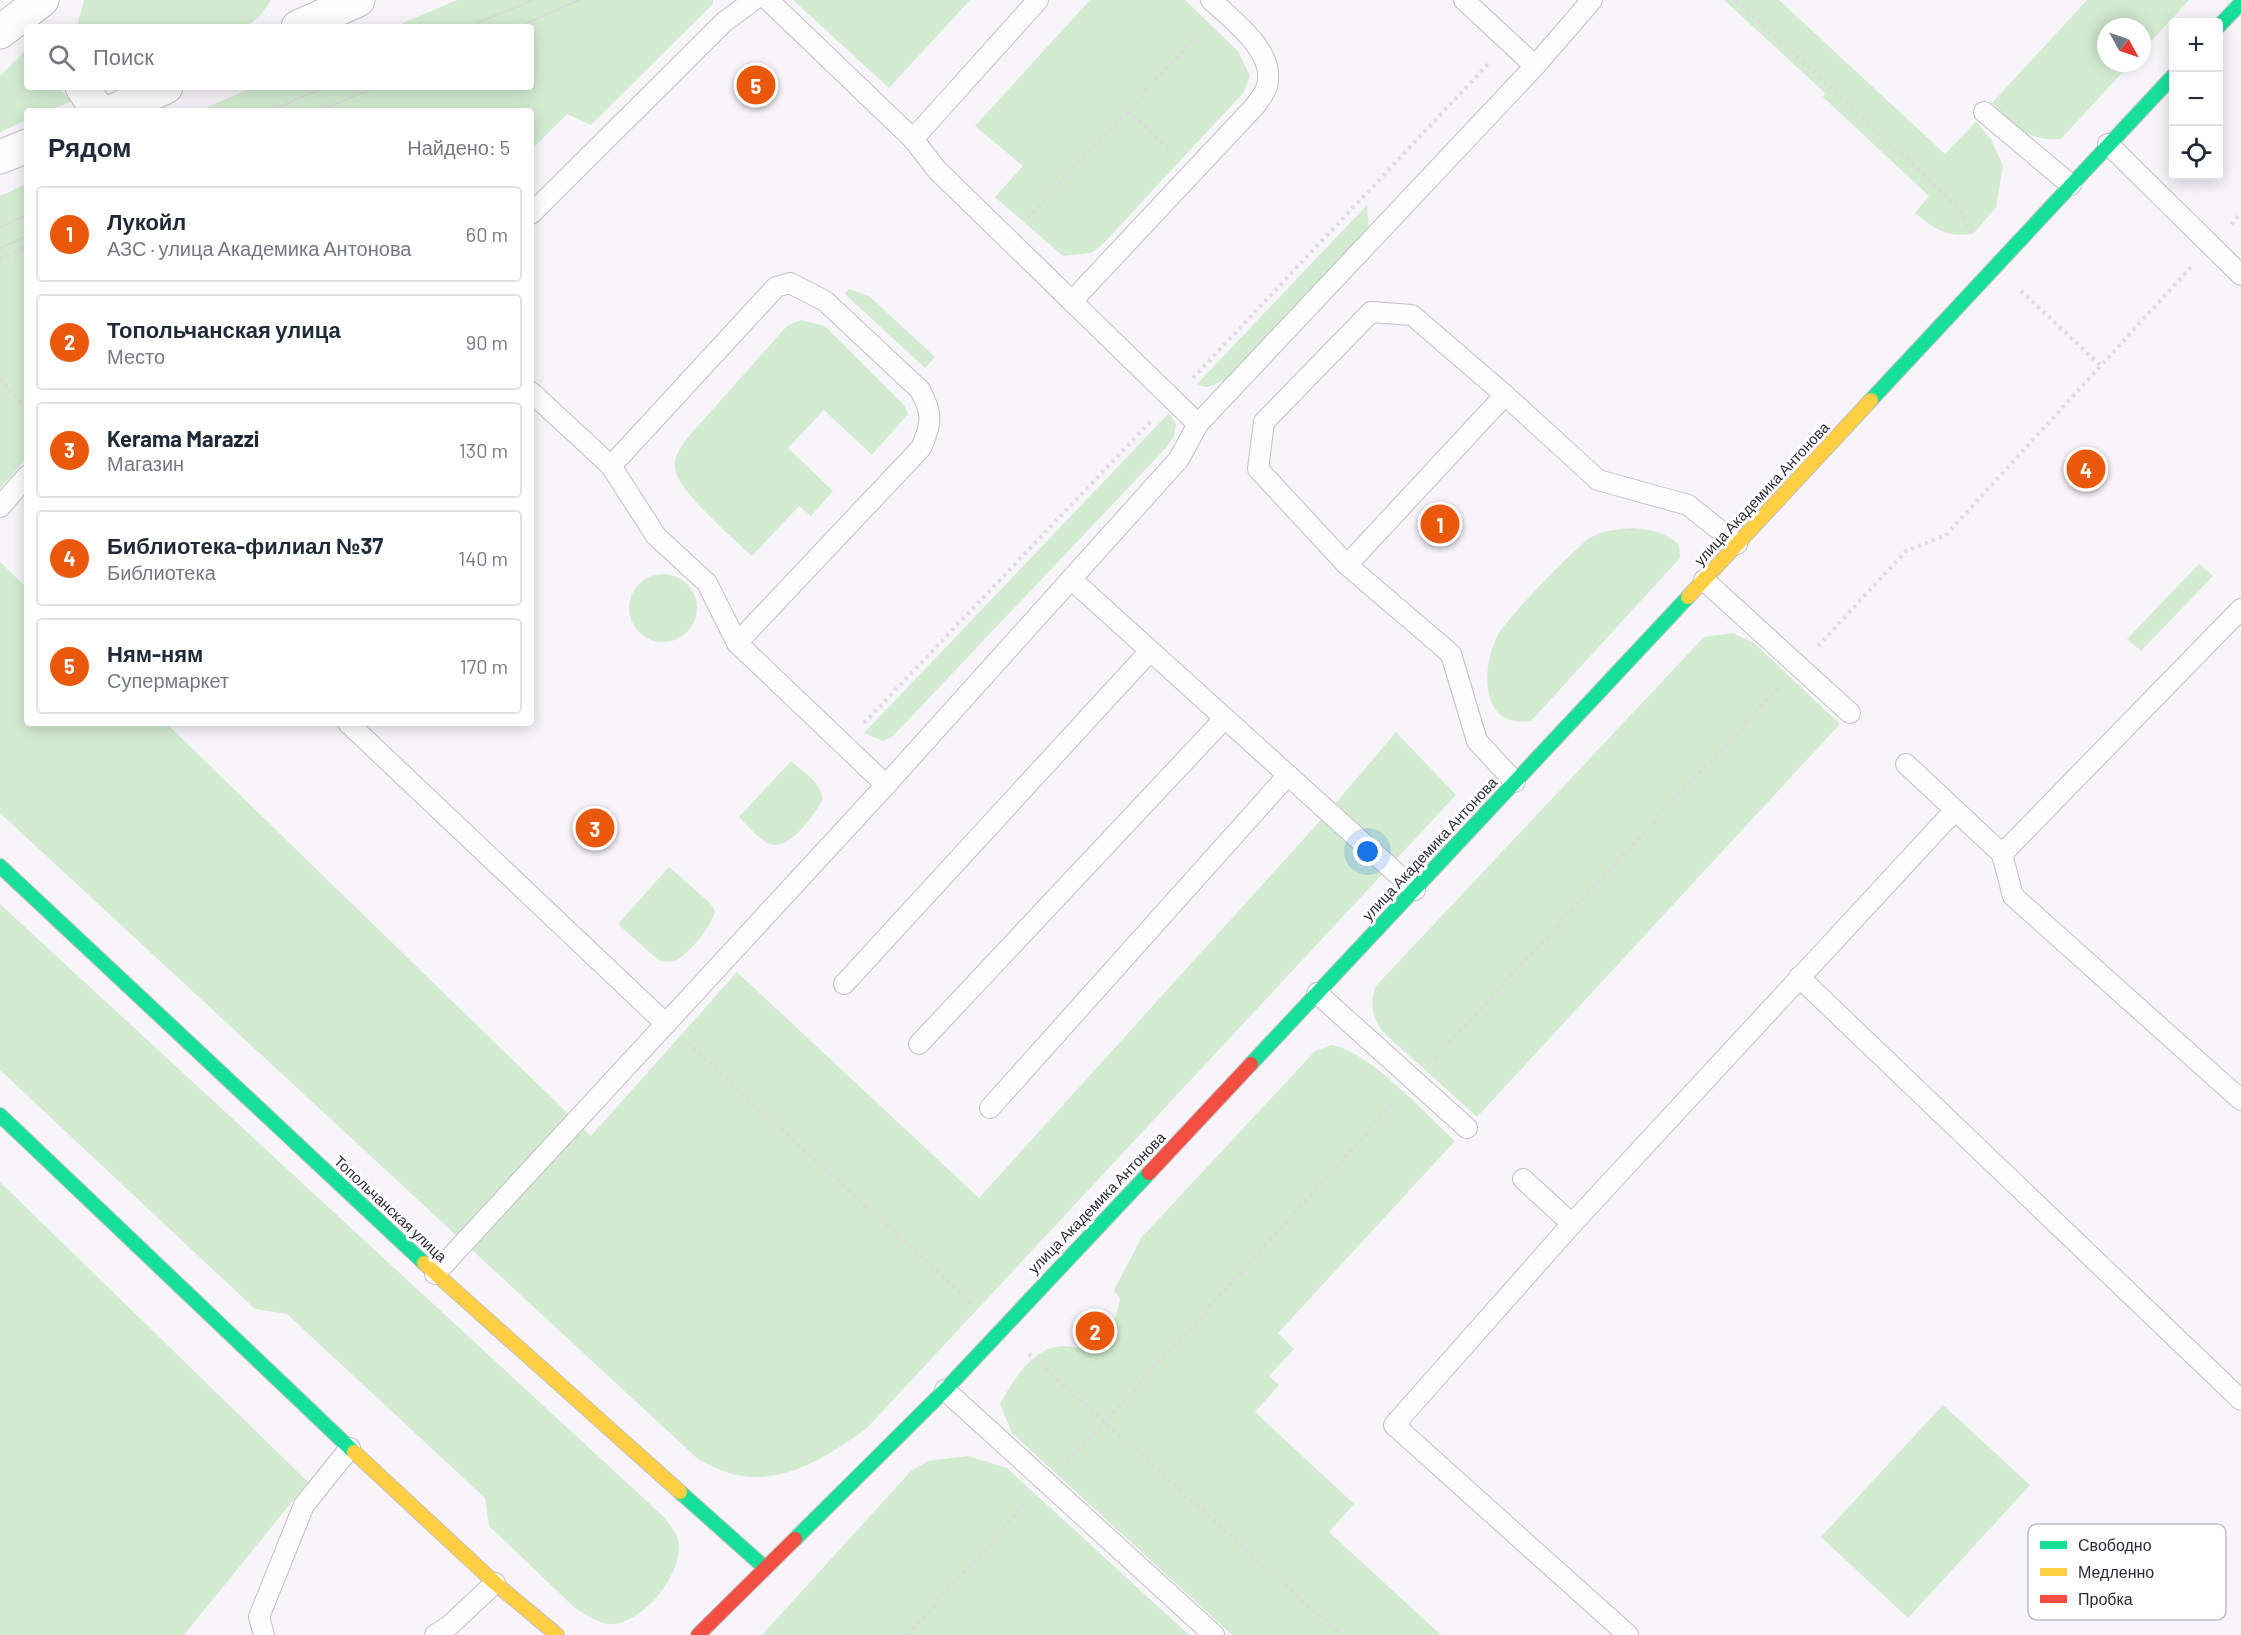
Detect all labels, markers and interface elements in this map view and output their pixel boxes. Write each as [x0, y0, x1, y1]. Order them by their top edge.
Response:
north arrow [2097, 18, 2151, 72]
map controls [2169, 18, 2223, 180]
button: + [2169, 18, 2223, 72]
search box [24, 24, 534, 90]
icon: search [45, 41, 78, 74]
text: Поиск [93, 43, 154, 69]
pin: 5 [736, 62, 776, 107]
button: − [2169, 72, 2223, 126]
button: locate [2169, 126, 2223, 180]
text: Рядом [48, 131, 131, 162]
text: Найдено: 5 [407, 135, 510, 159]
text: Лукойл [107, 208, 186, 234]
text: 1 [66, 222, 73, 246]
text: 60 m [466, 222, 508, 246]
text: АЗС · улица Академика Антонова [107, 236, 411, 260]
text: Топольчанская улица [107, 316, 341, 342]
text: 2 [64, 330, 75, 354]
text: 90 m [466, 330, 508, 354]
text: Место [107, 344, 165, 368]
street label: улица Академика Антонова [1690, 417, 1833, 569]
text: Kerama Marazzi [107, 425, 259, 451]
text: 3 [64, 438, 75, 462]
text: 130 m [459, 438, 508, 462]
pin: 4 [2066, 446, 2106, 492]
text: Магазин [107, 451, 184, 475]
pin: 1 [1420, 502, 1460, 546]
text: Библиотека-филиал №37 [107, 532, 383, 558]
text: 4 [63, 546, 76, 570]
text: 140 m [458, 546, 508, 570]
text: Библиотека [107, 560, 216, 584]
text: Ням-ням [107, 640, 203, 666]
text: 5 [64, 654, 75, 678]
text: 170 m [460, 654, 508, 678]
text: Супермаркет [107, 668, 229, 692]
street label: улица Академика Антонова [1358, 772, 1501, 924]
pin: 3 [576, 806, 614, 850]
your location [1353, 837, 1382, 866]
street label: улица Академика Антонова [1024, 1127, 1169, 1277]
street label: Топольчанская улица [331, 1151, 451, 1266]
pin: 2 [1076, 1308, 1114, 1354]
legend [2028, 1524, 2226, 1620]
text: Свободно [2078, 1535, 2152, 1554]
text: Медленно [2078, 1562, 2154, 1581]
text: Пробка [2078, 1589, 2133, 1608]

